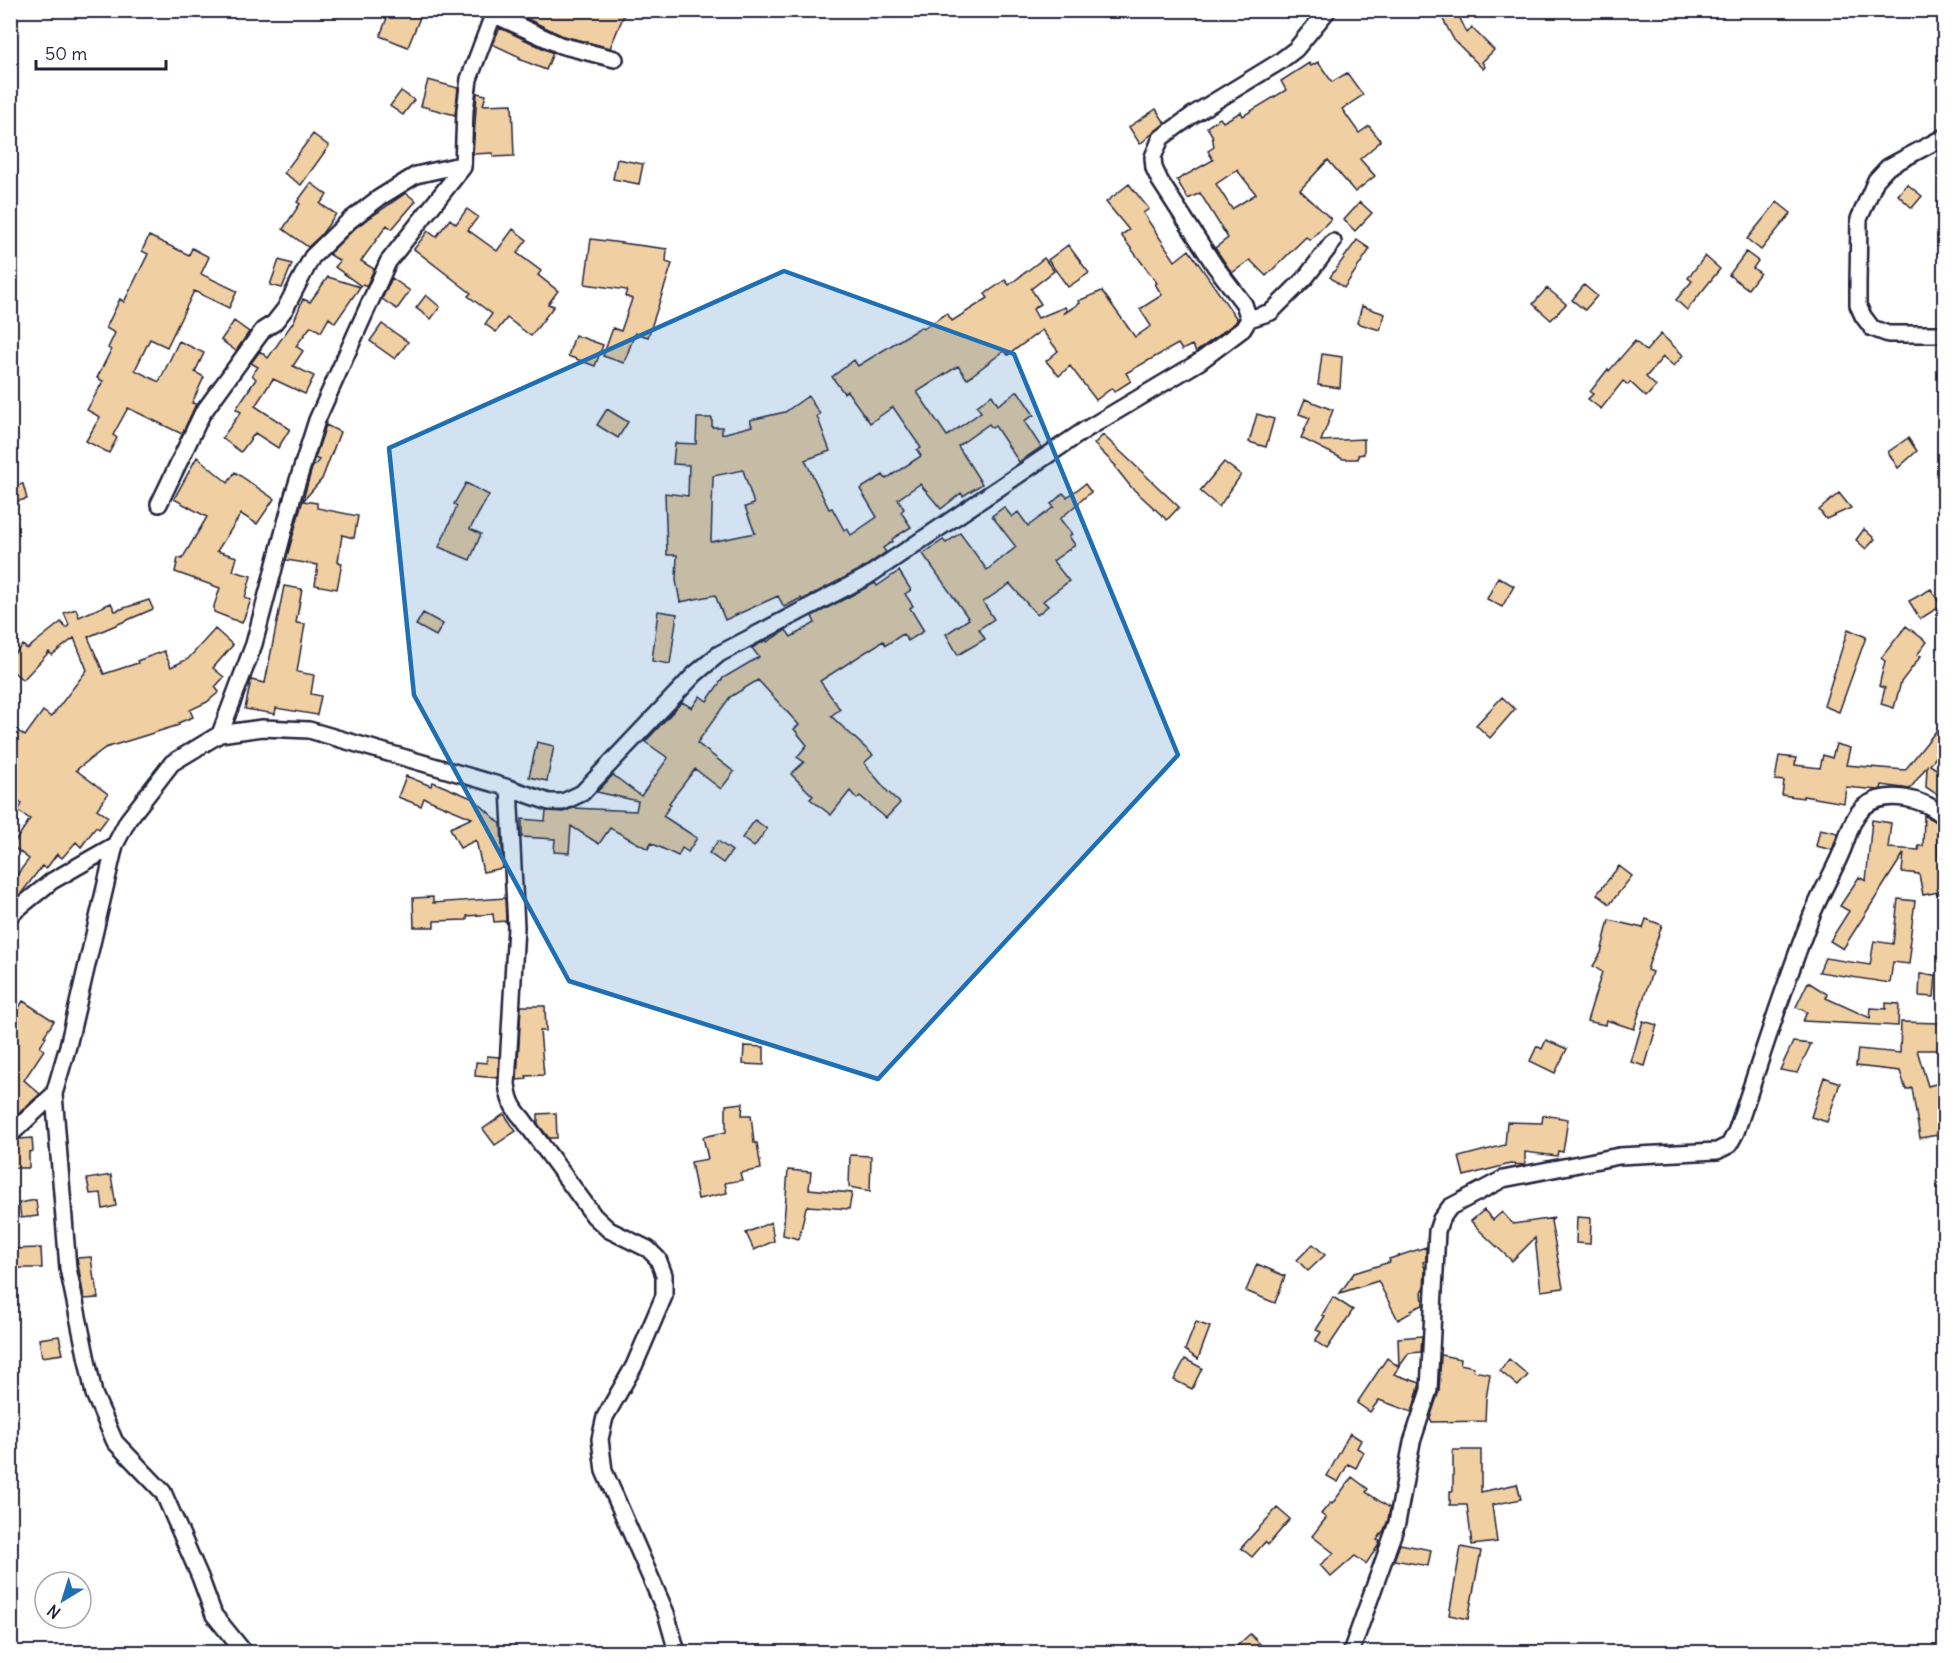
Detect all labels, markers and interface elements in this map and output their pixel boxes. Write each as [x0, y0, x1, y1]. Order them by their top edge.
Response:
scale bar [36, 33, 166, 71]
text: 50 m [45, 42, 87, 65]
north arrow [33, 1570, 93, 1630]
text: N [43, 1601, 64, 1623]

